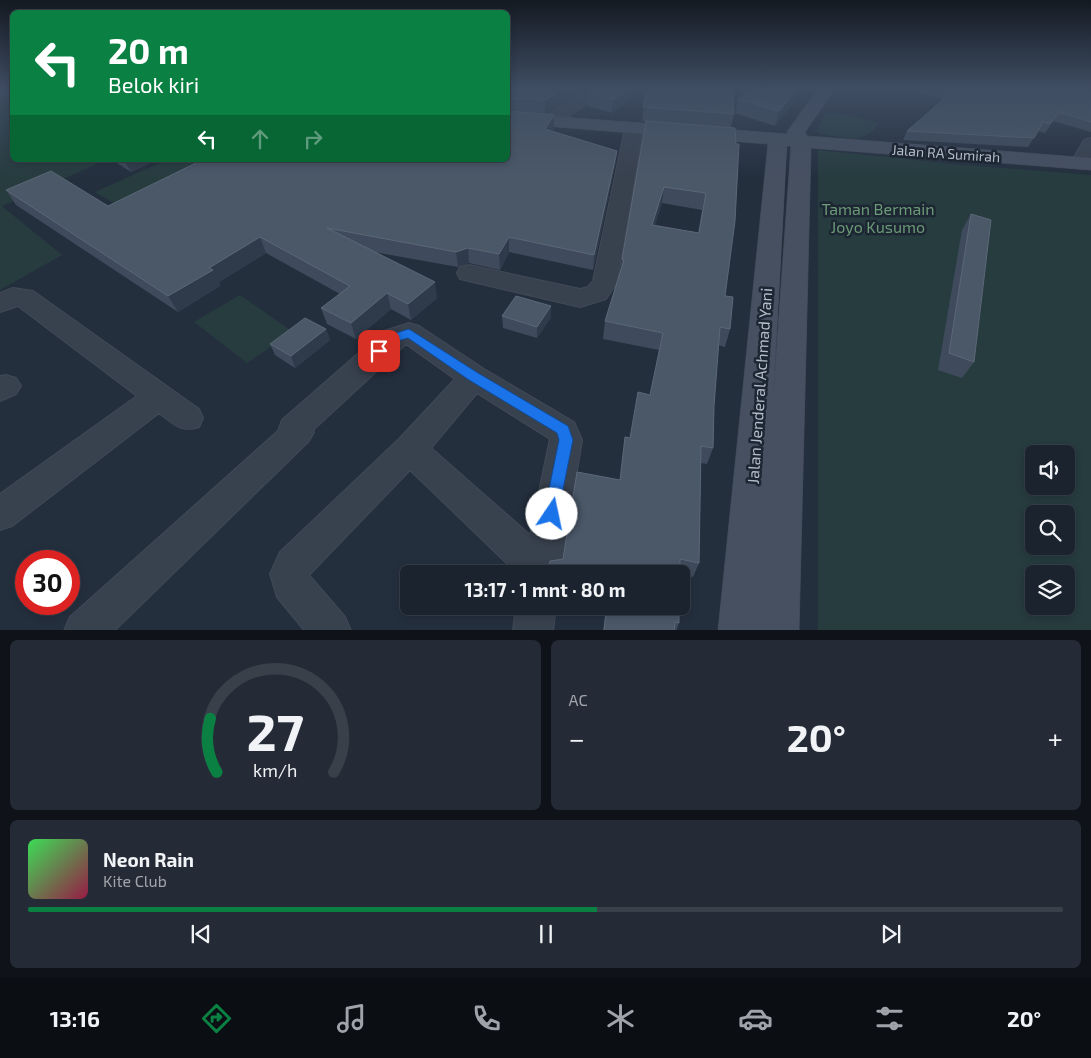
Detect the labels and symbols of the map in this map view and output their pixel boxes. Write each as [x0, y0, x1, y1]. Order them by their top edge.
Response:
street label: Jalan RA Sumirah [891, 141, 1001, 165]
park label: Taman Bermain Joyo Kusumo [821, 199, 935, 236]
street label: Jalan Jenderal Achmad Yani [743, 287, 775, 485]
pin [358, 330, 400, 372]
position arrow [525, 487, 577, 539]
speed limit sign: 30 [15, 550, 80, 615]

